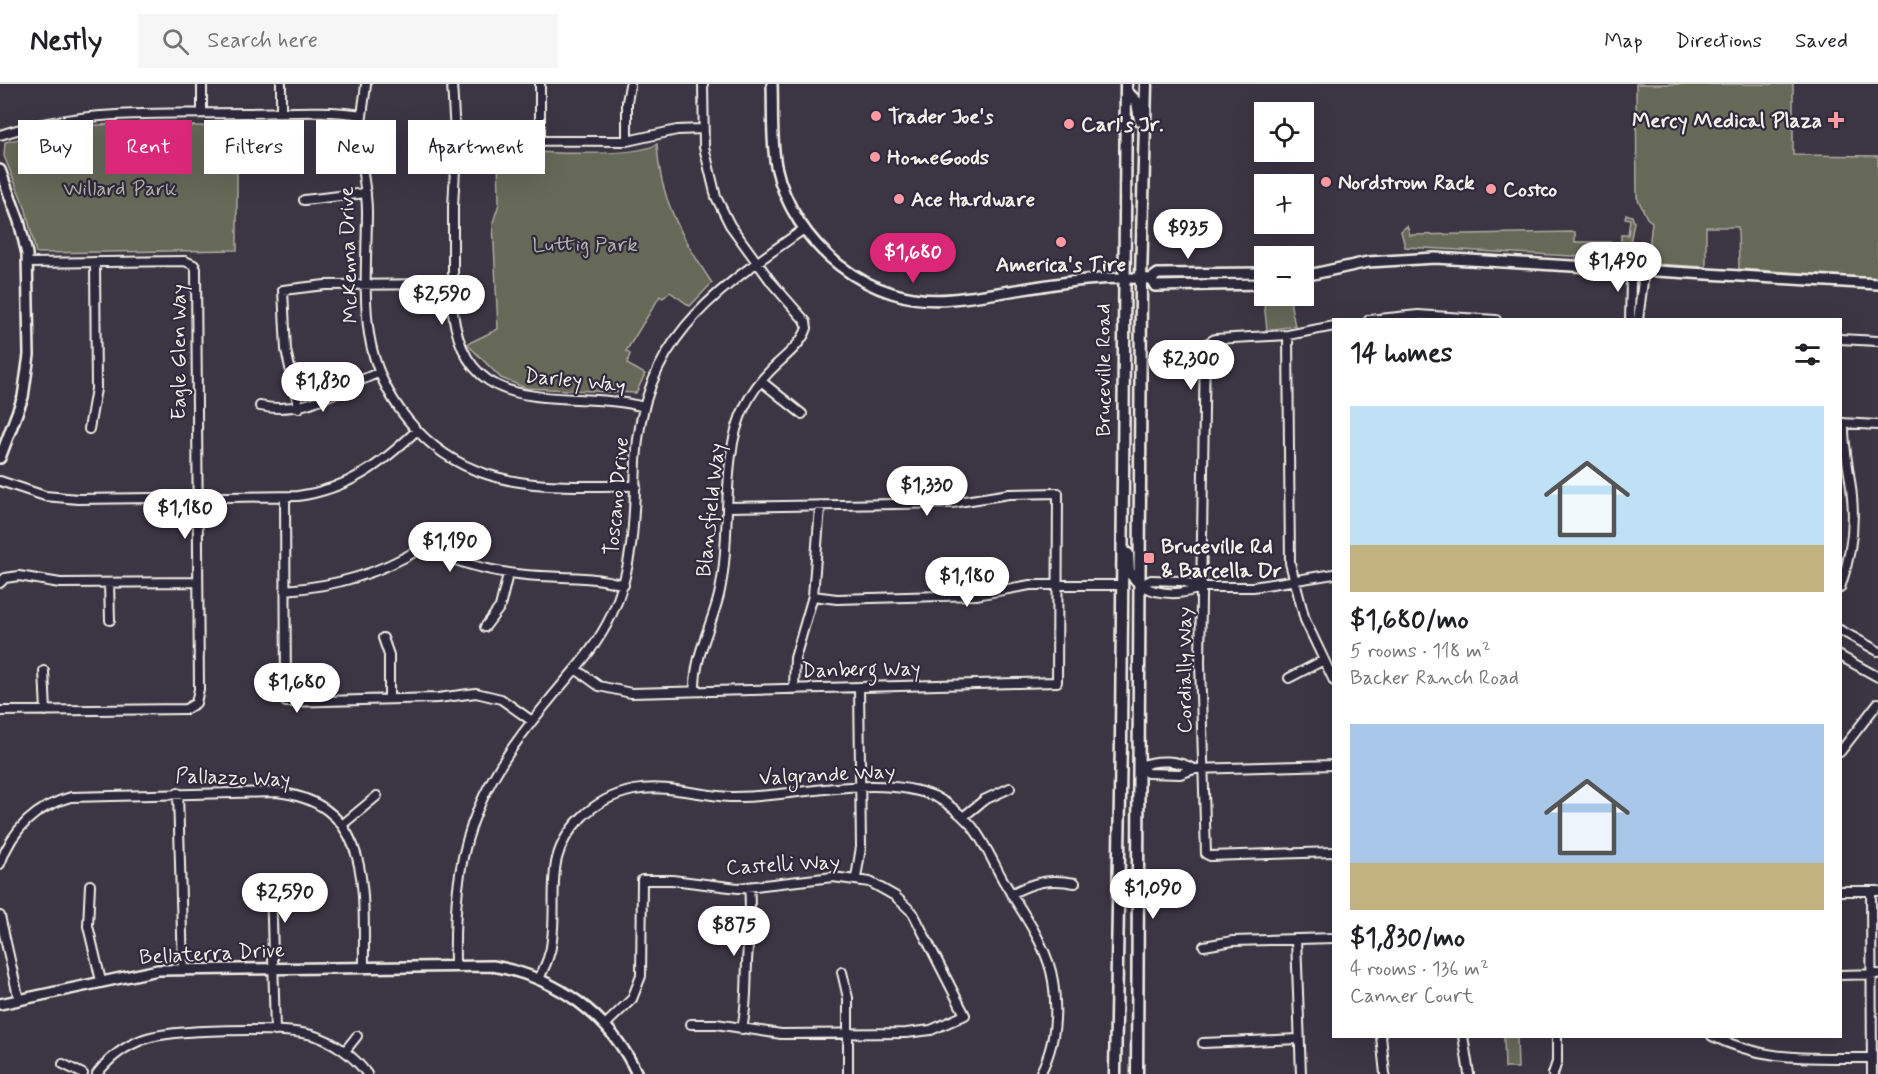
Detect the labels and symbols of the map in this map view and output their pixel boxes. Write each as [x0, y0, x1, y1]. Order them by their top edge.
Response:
place label: Trader Joe's [888, 103, 994, 131]
place label: Mercy Medical Plaza [1632, 107, 1822, 135]
marker: Trader Joe's [869, 109, 883, 123]
place label: Carl's Jr. [1081, 111, 1164, 139]
marker: Mercy Medical Plaza [1827, 111, 1845, 129]
marker: Carl's Jr. [1062, 117, 1076, 131]
place label: HomeGoods [887, 144, 990, 172]
marker: HomeGoods [868, 150, 882, 164]
place label: Nordstrom Rack [1338, 169, 1475, 197]
park label: Willard Park [63, 175, 177, 203]
marker: Nordstrom Rack [1319, 175, 1333, 189]
place label: Costco [1503, 176, 1557, 204]
marker: Costco [1484, 182, 1498, 196]
street label: McKenna Drive [333, 186, 365, 324]
place label: Ace Hardware [911, 186, 1035, 214]
marker: Ace Hardware [892, 192, 906, 206]
pin: $935 [1152, 209, 1224, 260]
park label: Luttig Park [532, 231, 638, 259]
pin: $1,680 [864, 233, 962, 284]
marker: America's Tire [1054, 235, 1068, 249]
pin: $1,490 [1569, 242, 1667, 293]
place label: America's Tire [996, 251, 1126, 279]
pin: $2,590 [393, 275, 491, 326]
street label: Eagle Glen Way [165, 284, 193, 420]
street label: Bruceville Road [1090, 303, 1118, 437]
pin: $2,300 [1142, 340, 1240, 391]
pin: $1,830 [274, 362, 372, 413]
street label: Darley Way [523, 362, 627, 400]
street label: Toscano Drive [598, 436, 636, 556]
street label: Blansfield Way [690, 442, 732, 578]
pin: $1,330 [878, 466, 976, 517]
pin: $1,180 [136, 489, 234, 540]
pin: $1,190 [401, 522, 499, 573]
place label: Bruceville Rd & Barcella Dr [1161, 533, 1282, 585]
marker: Bruceville Rd & Barcella Dr [1142, 551, 1156, 565]
pin: $1,180 [918, 557, 1016, 608]
street label: Cordially Way [1171, 607, 1199, 733]
street label: Danberg Way [801, 655, 921, 687]
pin: $1,680 [248, 663, 346, 714]
street label: Valgrande Way [758, 757, 896, 794]
street label: Pallazzo Way [175, 762, 291, 794]
street label: Castelli Way [725, 848, 841, 882]
pin: $1,090 [1104, 869, 1202, 920]
pin: $2,590 [236, 873, 334, 924]
pin: $875 [698, 906, 770, 957]
street label: Bellaterra Drive [138, 936, 286, 972]

